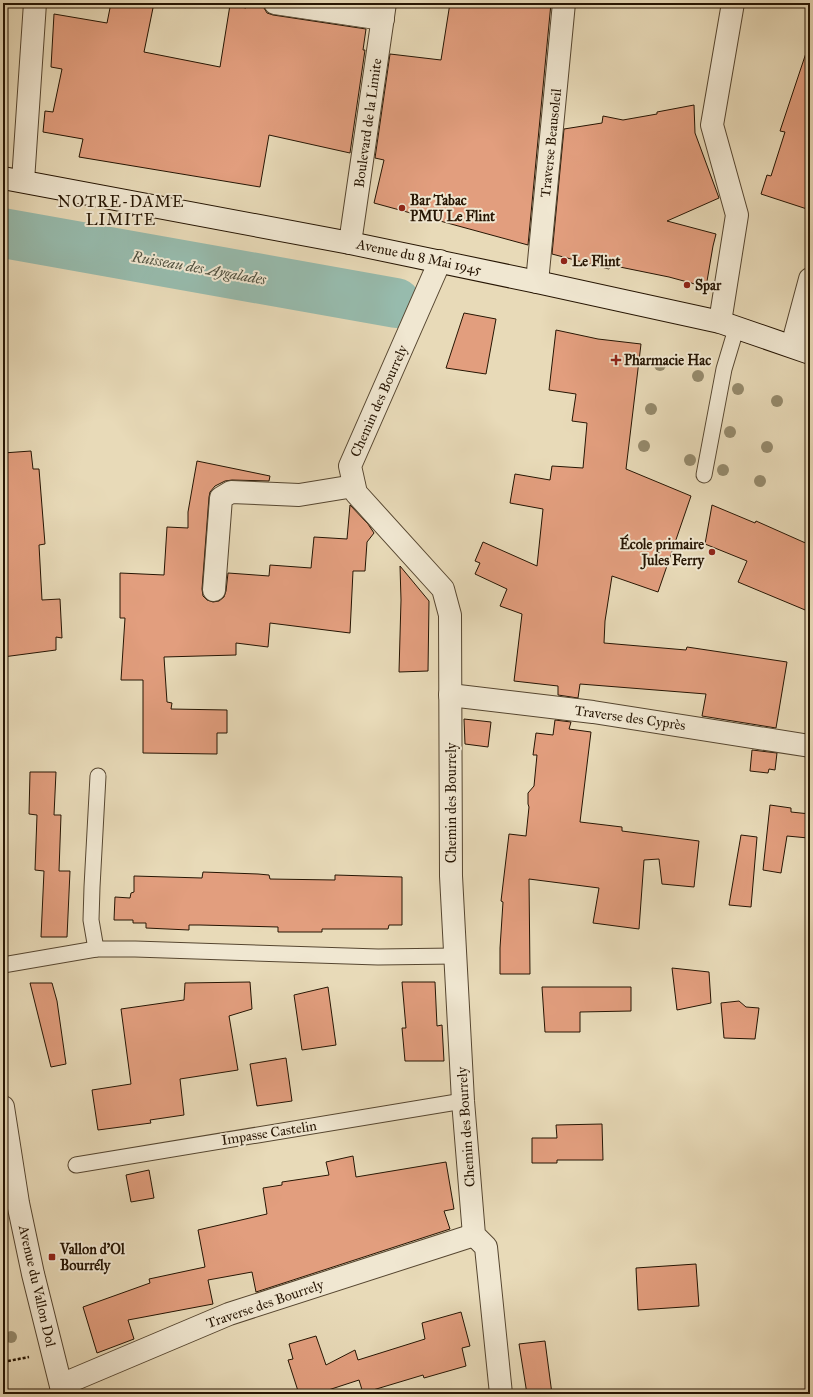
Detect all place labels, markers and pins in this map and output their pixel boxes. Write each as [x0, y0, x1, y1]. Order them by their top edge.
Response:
place label: Bar Tabac PMU Le Flint [410, 192, 495, 225]
marker: Bar Tabac PMU Le Flint [397, 203, 407, 213]
place label: Le Flint [572, 253, 620, 270]
marker: Le Flint [559, 256, 569, 266]
place label: Spar [695, 277, 722, 295]
marker: Spar [682, 280, 692, 290]
place label: Pharmacie Hac [624, 352, 711, 369]
marker: Pharmacie Hac [611, 355, 621, 365]
place label: École primaire Jules Ferry [620, 534, 705, 570]
marker: École primaire Jules Ferry [707, 547, 717, 557]
place label: Vallon d'Ol Bourrély [59, 1241, 126, 1275]
marker: Vallon d'Ol Bourrély [47, 1252, 57, 1262]

